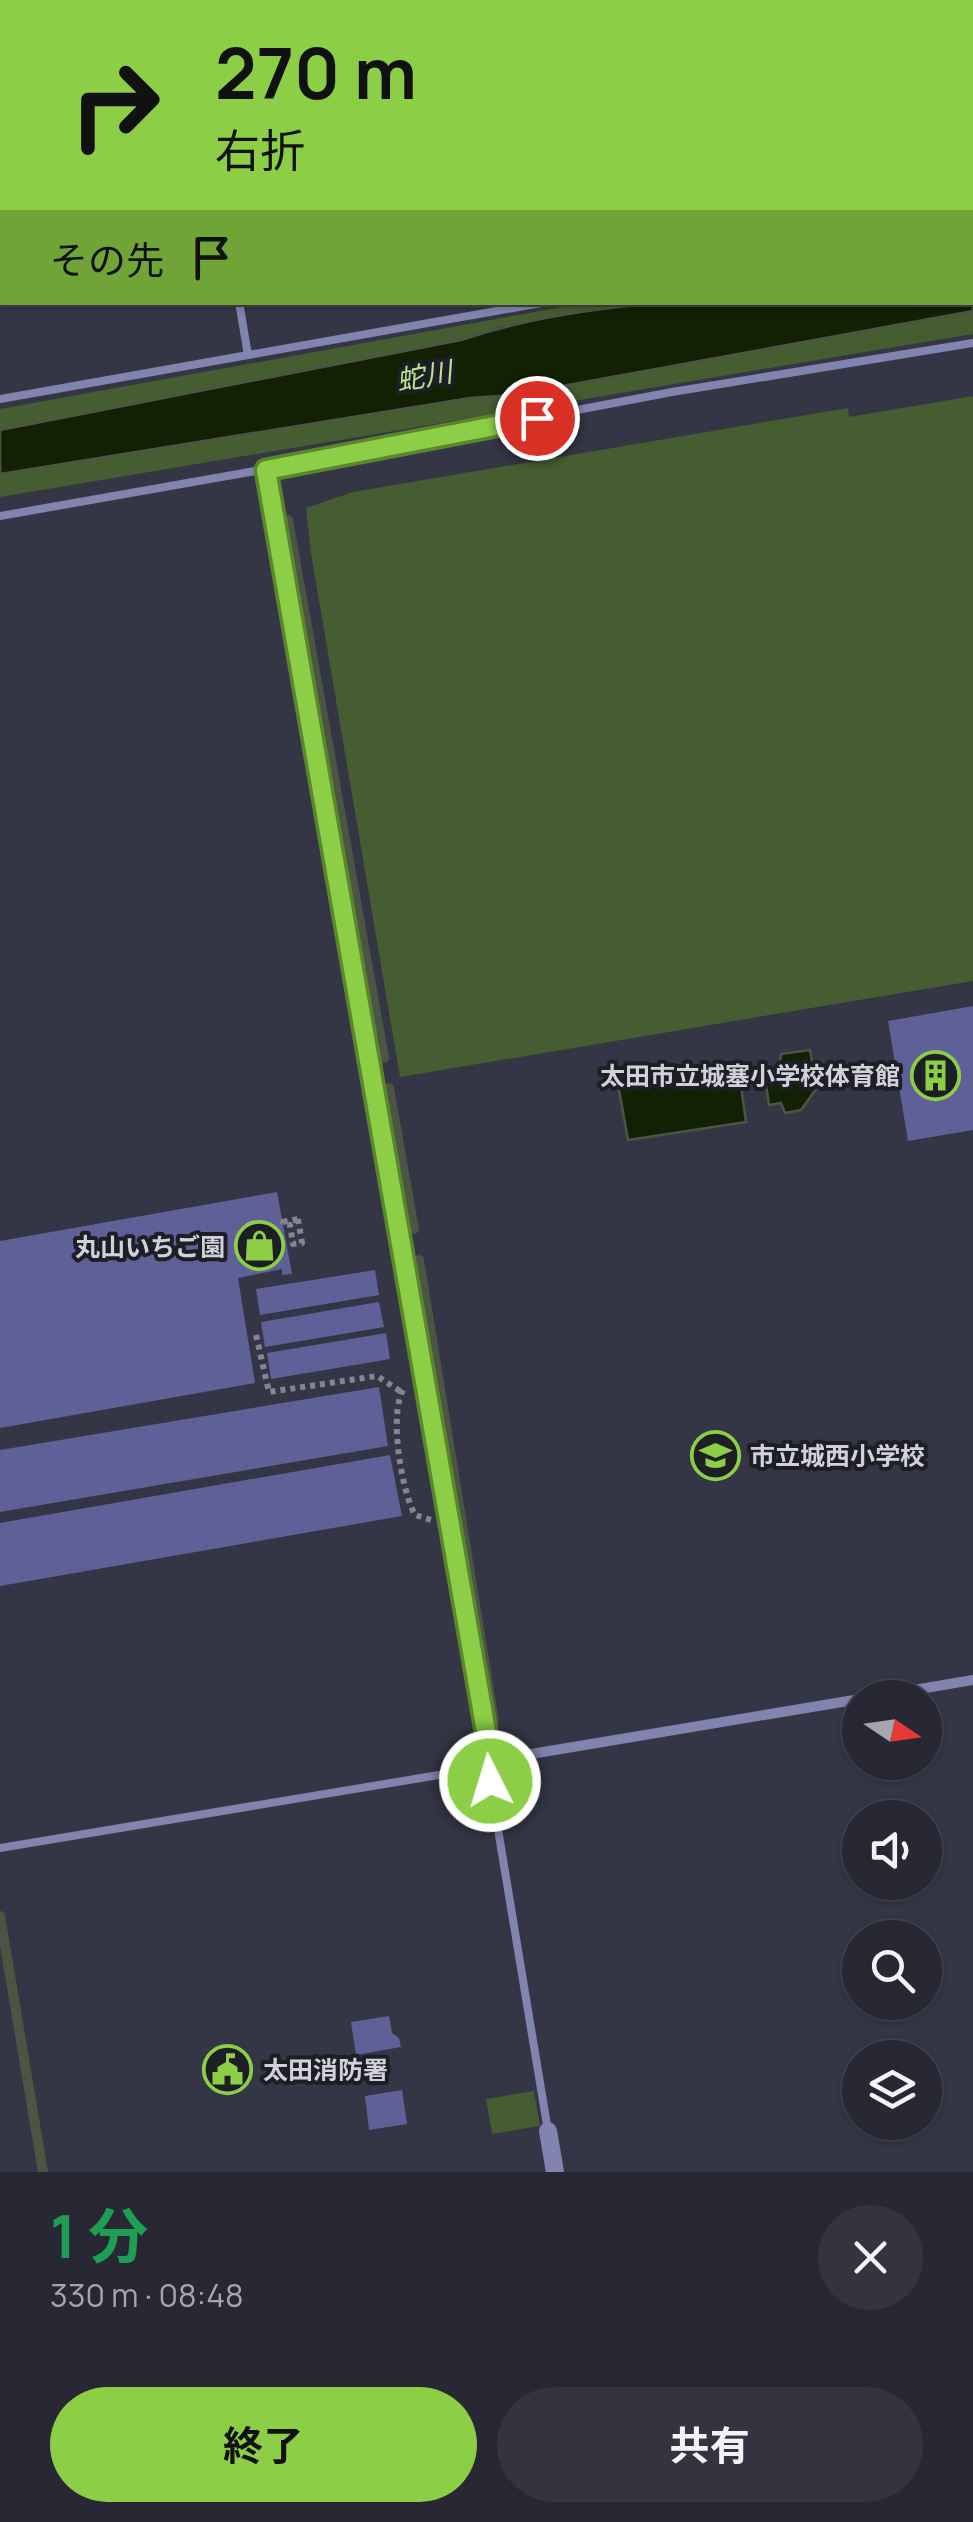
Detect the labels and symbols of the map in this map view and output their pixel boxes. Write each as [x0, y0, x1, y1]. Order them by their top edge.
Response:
water label: 蛇川 [393, 351, 458, 399]
pin [495, 376, 580, 461]
building icon: 太田市立城塞小学校体育館 [909, 1049, 961, 1101]
place label: 太田市立城塞小学校体育館 [600, 1058, 900, 1093]
shop icon: 丸山いちご園 [234, 1220, 286, 1272]
place label: 丸山いちご園 [75, 1229, 225, 1264]
school or university icon: 市立城西小学校 [689, 1429, 741, 1481]
place label: 市立城西小学校 [750, 1438, 925, 1473]
north arrow [842, 1680, 942, 1780]
position arrow [438, 1729, 542, 1833]
public building icon: 太田消防署 [202, 2043, 254, 2095]
place label: 太田消防署 [263, 2052, 388, 2087]

